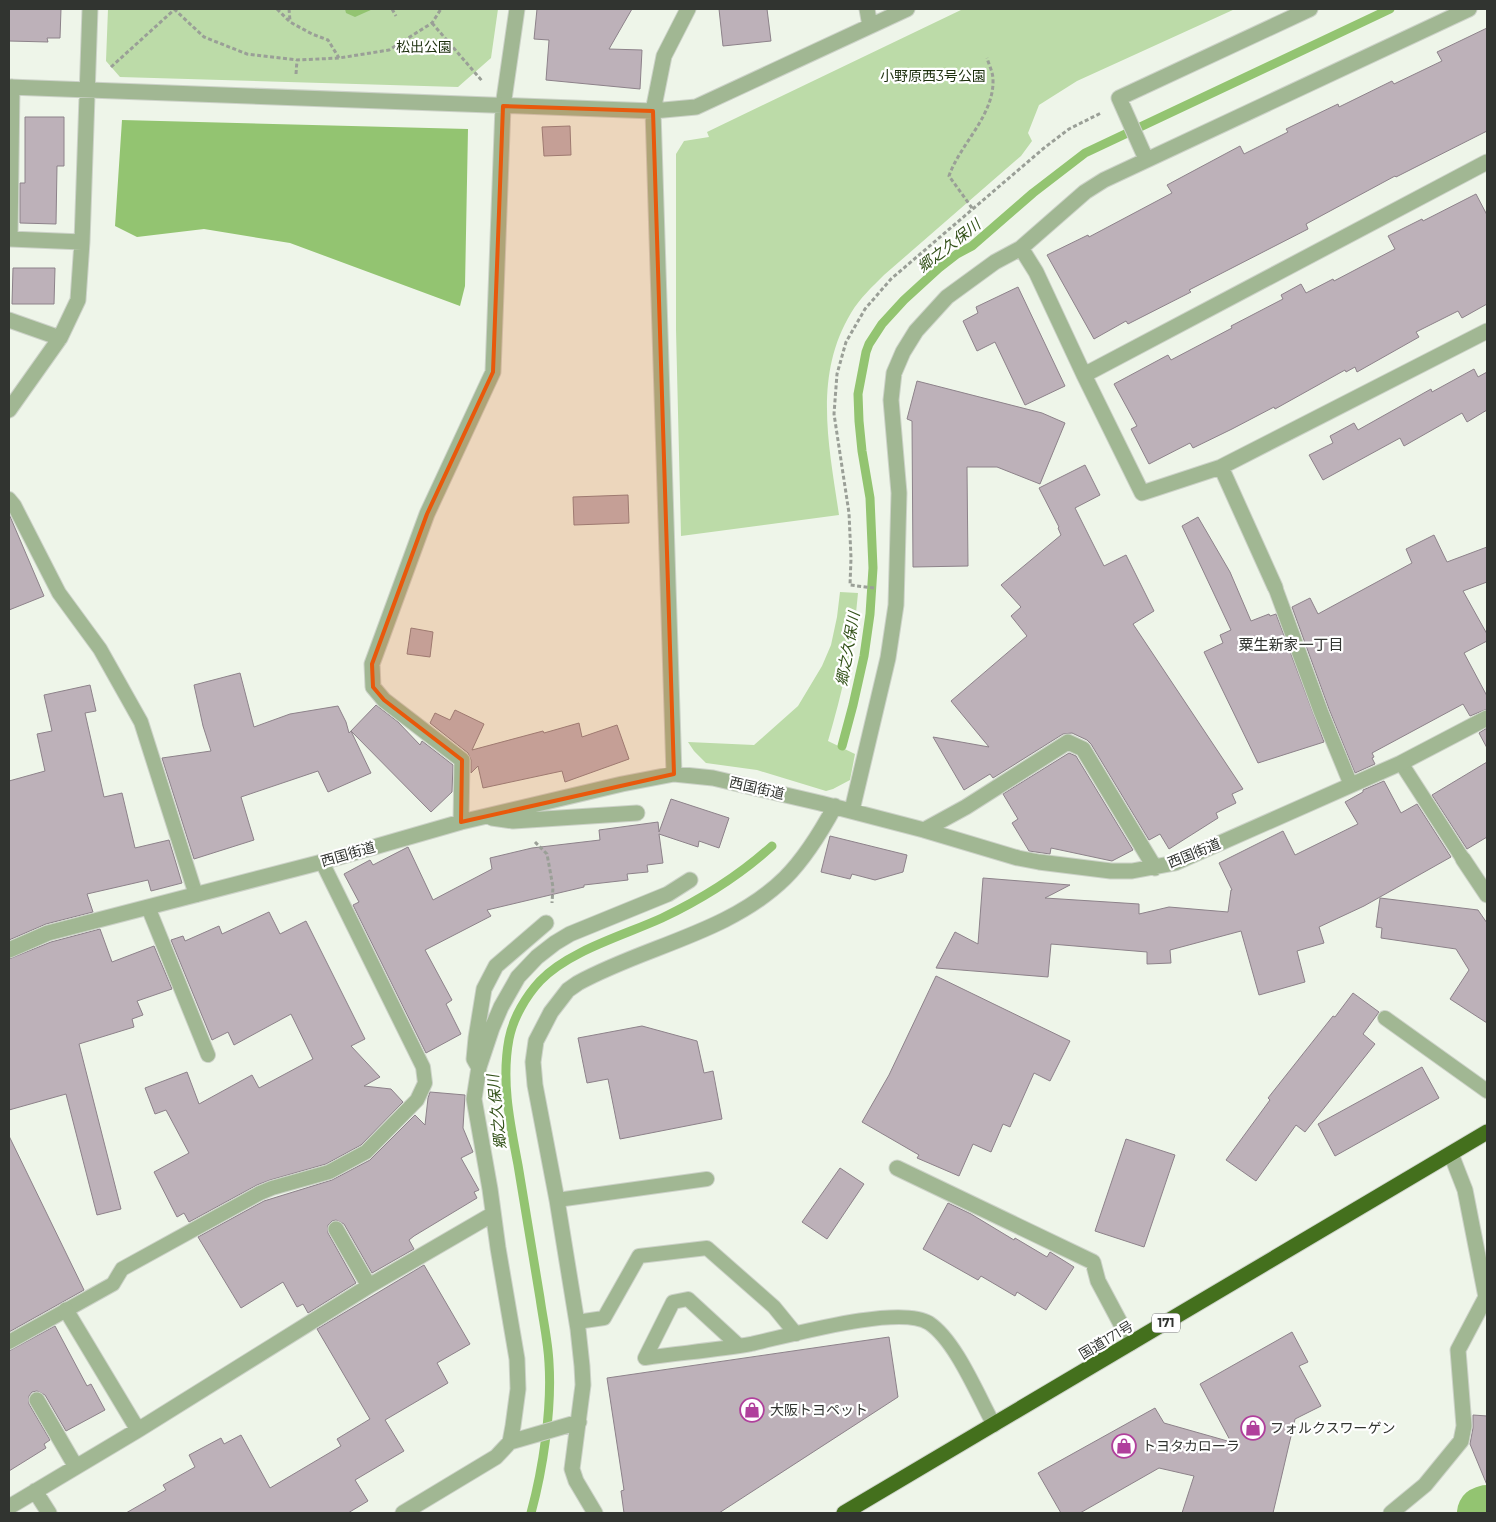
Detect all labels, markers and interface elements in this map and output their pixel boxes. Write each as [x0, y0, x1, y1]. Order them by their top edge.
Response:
park label: 松出公園 [396, 38, 452, 56]
park label: 小野原西3号公園 [880, 67, 986, 85]
water label: 郷之久保川 [913, 214, 986, 276]
water label: 郷之久保川 [832, 608, 864, 688]
district label: 粟生新家一丁目 [1238, 635, 1344, 654]
street label: 西国街道 [728, 773, 786, 803]
street label: 西国街道 [1165, 834, 1223, 872]
street label: 西国街道 [319, 838, 377, 870]
water label: 郷之久保川 [483, 1072, 510, 1150]
road number: 171 [1152, 1314, 1180, 1332]
street label: 国道171号 [1075, 1317, 1137, 1363]
shop icon: 大阪トヨペット [739, 1397, 765, 1423]
place label: 大阪トヨペット [770, 1401, 868, 1419]
shop icon: フォルクスワーゲン [1240, 1415, 1266, 1441]
place label: フォルクスワーゲン [1270, 1419, 1396, 1437]
shop icon: トヨタカローラ [1111, 1433, 1137, 1459]
place label: トヨタカローラ [1142, 1437, 1240, 1455]

